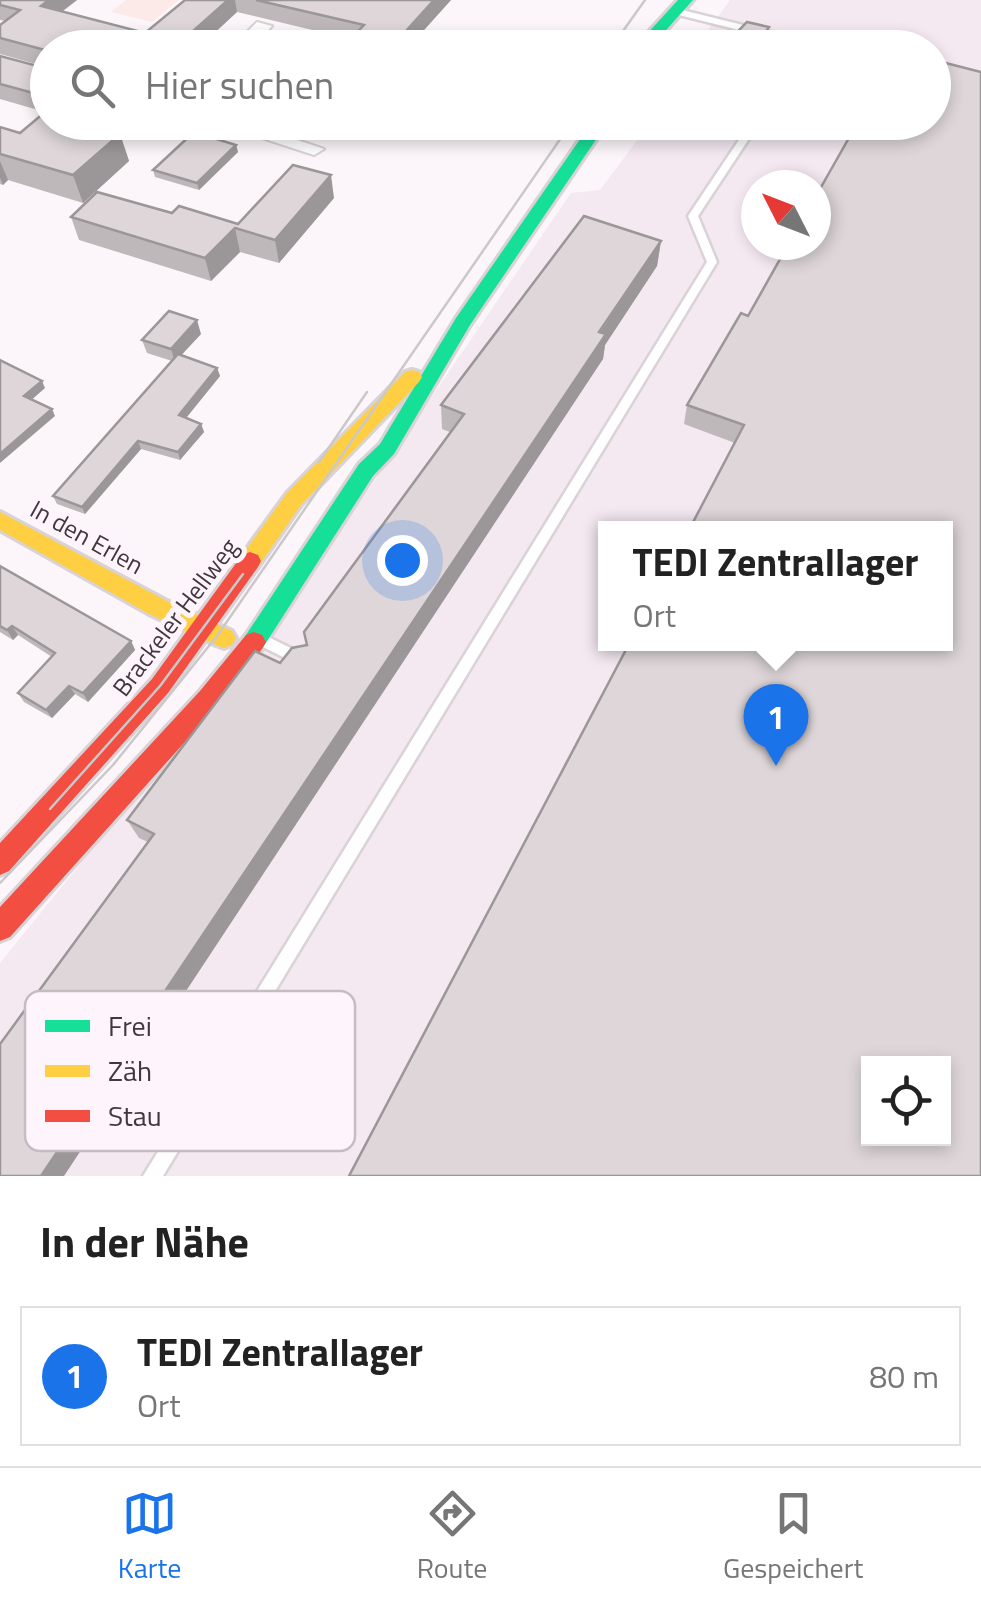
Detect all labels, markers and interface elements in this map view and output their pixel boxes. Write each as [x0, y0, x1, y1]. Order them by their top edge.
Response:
search box [30, 30, 951, 140]
text: Hier suchen [145, 56, 334, 114]
icon: search [65, 58, 120, 113]
north arrow [741, 170, 831, 260]
street label: In den Erlen [23, 490, 151, 584]
popup [598, 521, 953, 651]
street label: Brackeler Hellweg [103, 530, 247, 704]
text: TEDI Zentrallager [633, 533, 918, 591]
your location [377, 535, 428, 586]
text: Ort [633, 591, 676, 639]
pin: 1 [744, 684, 808, 766]
legend [25, 991, 355, 1151]
text: Frei [108, 1004, 152, 1047]
text: Zäh [108, 1049, 152, 1092]
map controls [861, 1056, 951, 1146]
button: locate [861, 1056, 951, 1146]
text: Stau [108, 1094, 162, 1137]
text: In der Nähe [40, 1209, 249, 1273]
text: TEDI Zentrallager [137, 1323, 423, 1381]
text: 1 [66, 1352, 83, 1400]
text: 80 m [869, 1352, 939, 1400]
text: Ort [137, 1381, 180, 1429]
tab: Karte [118, 1486, 181, 1589]
tab: Route [417, 1486, 487, 1589]
tab: Gespeichert [723, 1486, 863, 1589]

